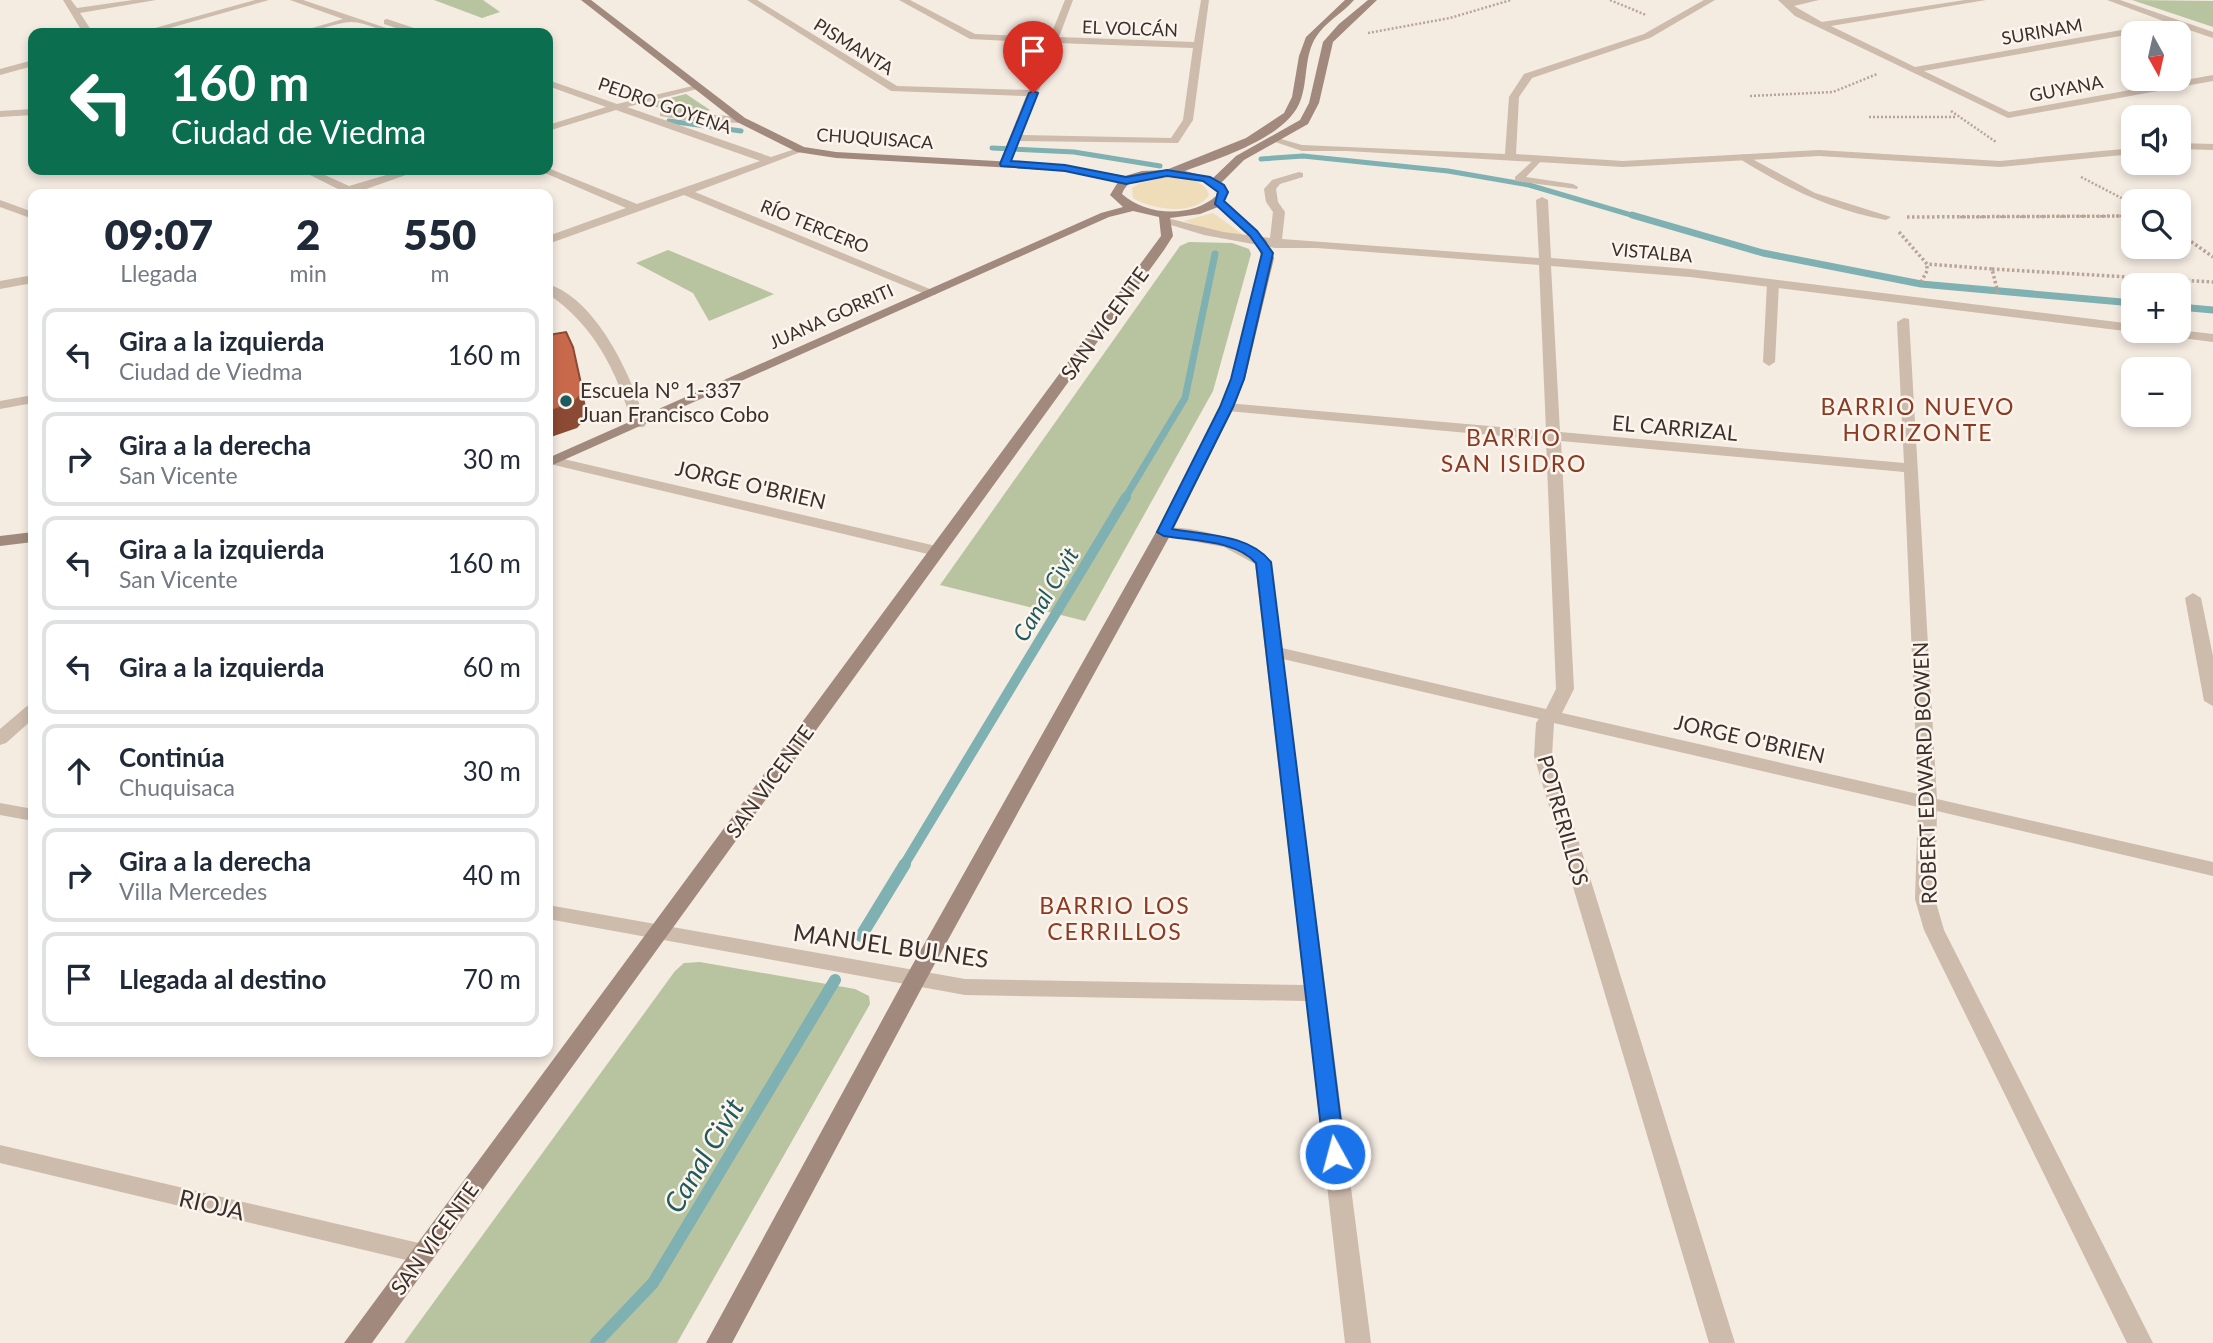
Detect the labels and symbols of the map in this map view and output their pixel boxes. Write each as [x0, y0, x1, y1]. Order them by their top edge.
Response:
street label: PISMANTA [810, 13, 899, 80]
street label: SURINAM [2000, 13, 2084, 49]
street label: EL VOLCÁN [1082, 15, 1178, 41]
pin [1003, 21, 1063, 93]
north arrow [2121, 21, 2191, 91]
street label: GUYANA [2027, 70, 2105, 106]
street label: PEDRO GOYENA [595, 72, 735, 138]
street label: CHUQUISACA [816, 123, 935, 153]
street label: RÍO TERCERO [758, 194, 872, 258]
street label: VISTALBA [1610, 237, 1694, 267]
street label: SAN VICENTE [1055, 262, 1153, 384]
street label: JUANA GORRITI [766, 279, 896, 353]
place label: Escuela N° 1-337 Juan Francisco Cobo [580, 377, 769, 426]
district label: BARRIO NUEVO HORIZONTE [1820, 392, 2016, 446]
marker: Escuela N° 1-337 Juan Francisco Cobo [558, 393, 574, 409]
street label: EL CARRIZAL [1611, 409, 1739, 445]
district label: BARRIO SAN ISIDRO [1441, 423, 1587, 477]
street label: JORGE O'BRIEN [673, 455, 829, 513]
water label: Canal Civit [1006, 542, 1084, 646]
street label: ROBERT EDWARD BOWEN [1907, 641, 1941, 905]
street label: JORGE O'BRIEN [1672, 709, 1828, 767]
street label: SAN VICENTE [720, 720, 818, 842]
street label: POTRERILLOS [1533, 752, 1595, 888]
district label: BARRIO LOS CERRILLOS [1039, 891, 1191, 945]
street label: MANUEL BULNES [792, 917, 990, 973]
water label: Canal Civit [656, 1092, 750, 1218]
position arrow [1298, 1117, 1372, 1191]
street label: SAN VICENTE [385, 1177, 483, 1299]
street label: RIOJA [176, 1182, 248, 1226]

